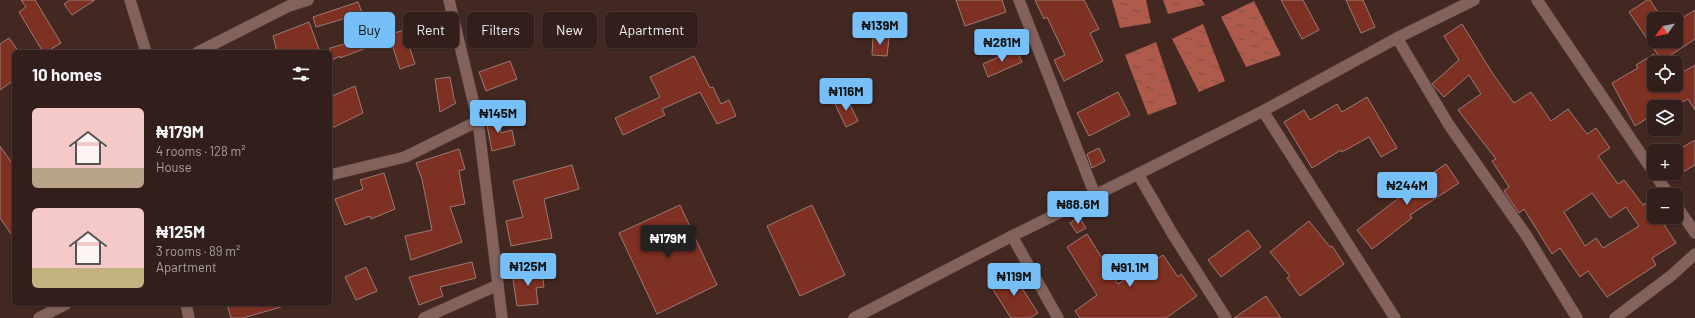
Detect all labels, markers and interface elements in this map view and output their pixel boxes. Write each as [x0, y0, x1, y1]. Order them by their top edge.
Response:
chip: Buy [344, 12, 395, 48]
chip: Rent [403, 12, 459, 48]
chip: Filters [467, 12, 534, 48]
chip: New [542, 12, 597, 48]
chip: Apartment [605, 12, 698, 48]
pin: ₦139M [852, 12, 908, 46]
north arrow [1647, 12, 1683, 48]
map controls [1647, 12, 1683, 224]
text: ₦139M [861, 17, 899, 33]
pin: ₦281M [974, 29, 1030, 63]
text: ₦281M [983, 34, 1021, 50]
button: locate [1647, 56, 1683, 92]
icon: filters [290, 63, 312, 85]
text: 10 homes [32, 64, 102, 84]
pin: ₦116M [818, 78, 874, 112]
text: ₦116M [829, 83, 863, 99]
pin: ₦145M [470, 100, 526, 134]
button: layers [1647, 100, 1683, 136]
text: ₦145M [479, 105, 517, 121]
text: ₦179M [156, 121, 204, 141]
icon: home [64, 124, 112, 172]
text: 4 rooms · 128 m² [156, 143, 245, 159]
button: + [1647, 144, 1683, 180]
text: House [156, 159, 192, 175]
pin: ₦244M [1379, 172, 1435, 206]
text: ₦244M [1386, 177, 1428, 193]
button: − [1647, 188, 1683, 224]
pin: ₦88.6M [1045, 191, 1111, 225]
text: ₦88.6M [1056, 196, 1100, 212]
text: ₦125M [156, 221, 205, 241]
icon: home [64, 224, 112, 272]
pin: ₦179M [640, 225, 696, 259]
text: ₦179M [650, 230, 686, 246]
text: 3 rooms · 89 m² [156, 243, 240, 259]
pin: ₦125M [500, 253, 556, 287]
pin: ₦91.1M [1097, 254, 1163, 288]
text: ₦125M [509, 258, 547, 274]
text: Apartment [156, 259, 217, 275]
text: ₦91.1M [1111, 259, 1149, 275]
pin: ₦119M [986, 263, 1042, 297]
text: ₦119M [997, 268, 1031, 284]

